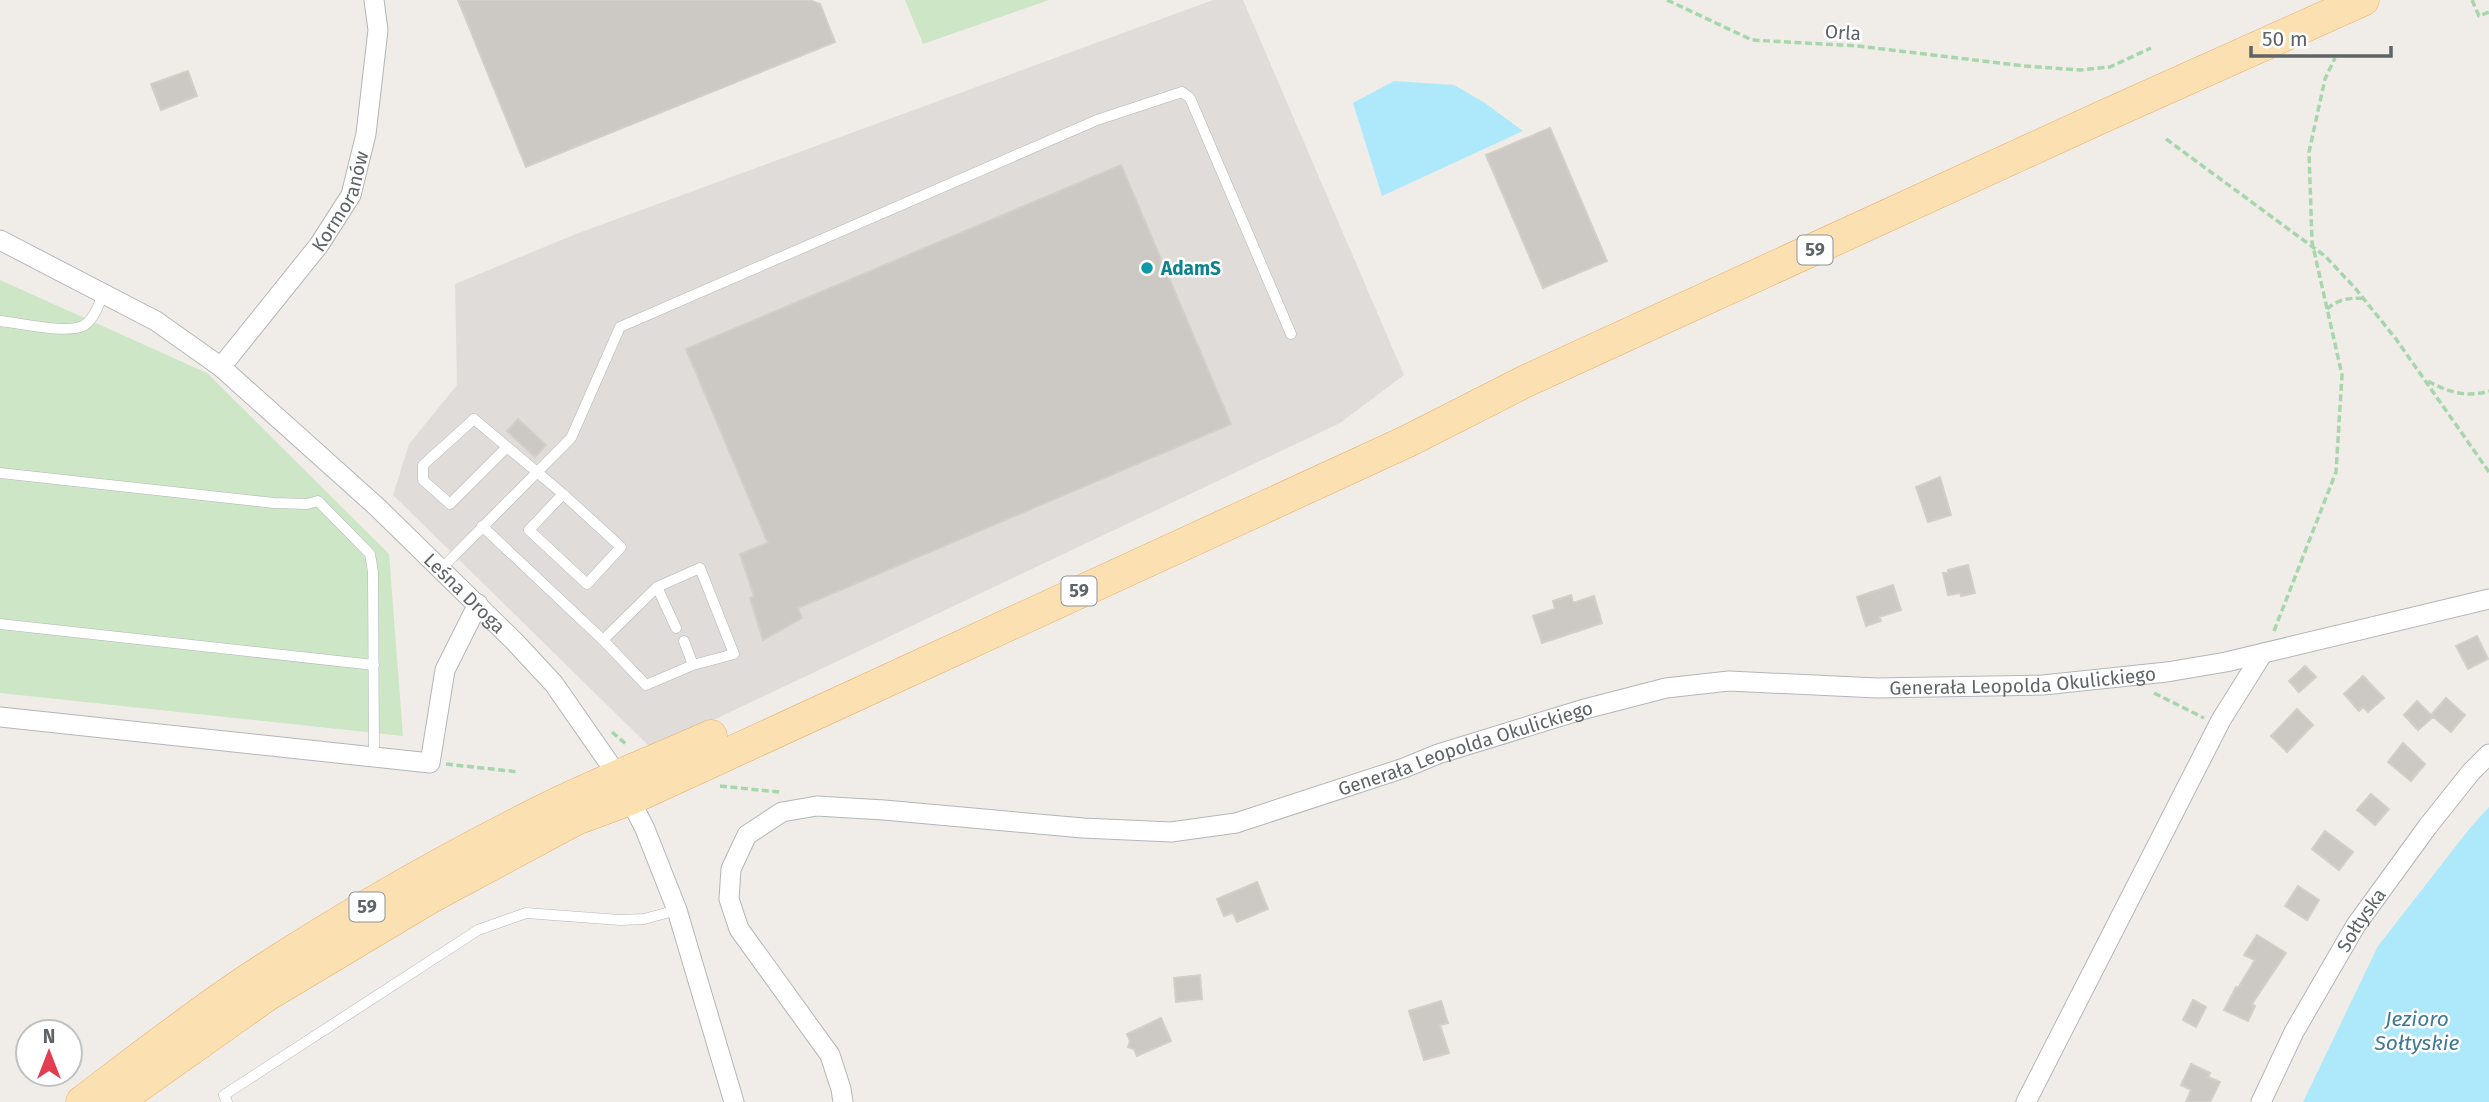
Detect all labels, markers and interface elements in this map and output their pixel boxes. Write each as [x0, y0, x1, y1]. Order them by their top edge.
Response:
scale bar [2251, 14, 2391, 58]
street label: Orla [1824, 20, 1862, 45]
text: 50 m [2262, 26, 2308, 52]
street label: Kormoranów [307, 148, 373, 256]
road number: 59 [1798, 236, 1832, 264]
place label: AdamS [1160, 257, 1221, 280]
marker: AdamS [1139, 260, 1155, 276]
street label: Leśna Droga [419, 549, 510, 638]
road number: 59 [1062, 576, 1096, 606]
street label: Generała Leopolda Okulickiego [1889, 662, 2157, 700]
street label: Generała Leopolda Okulickiego [1335, 696, 1595, 801]
street label: Sołtyska [2332, 884, 2391, 956]
road number: 59 [350, 893, 384, 922]
water label: Jezioro Sołtyskie [2374, 1006, 2460, 1056]
north arrow [14, 1018, 84, 1088]
text: N [43, 1025, 55, 1048]

